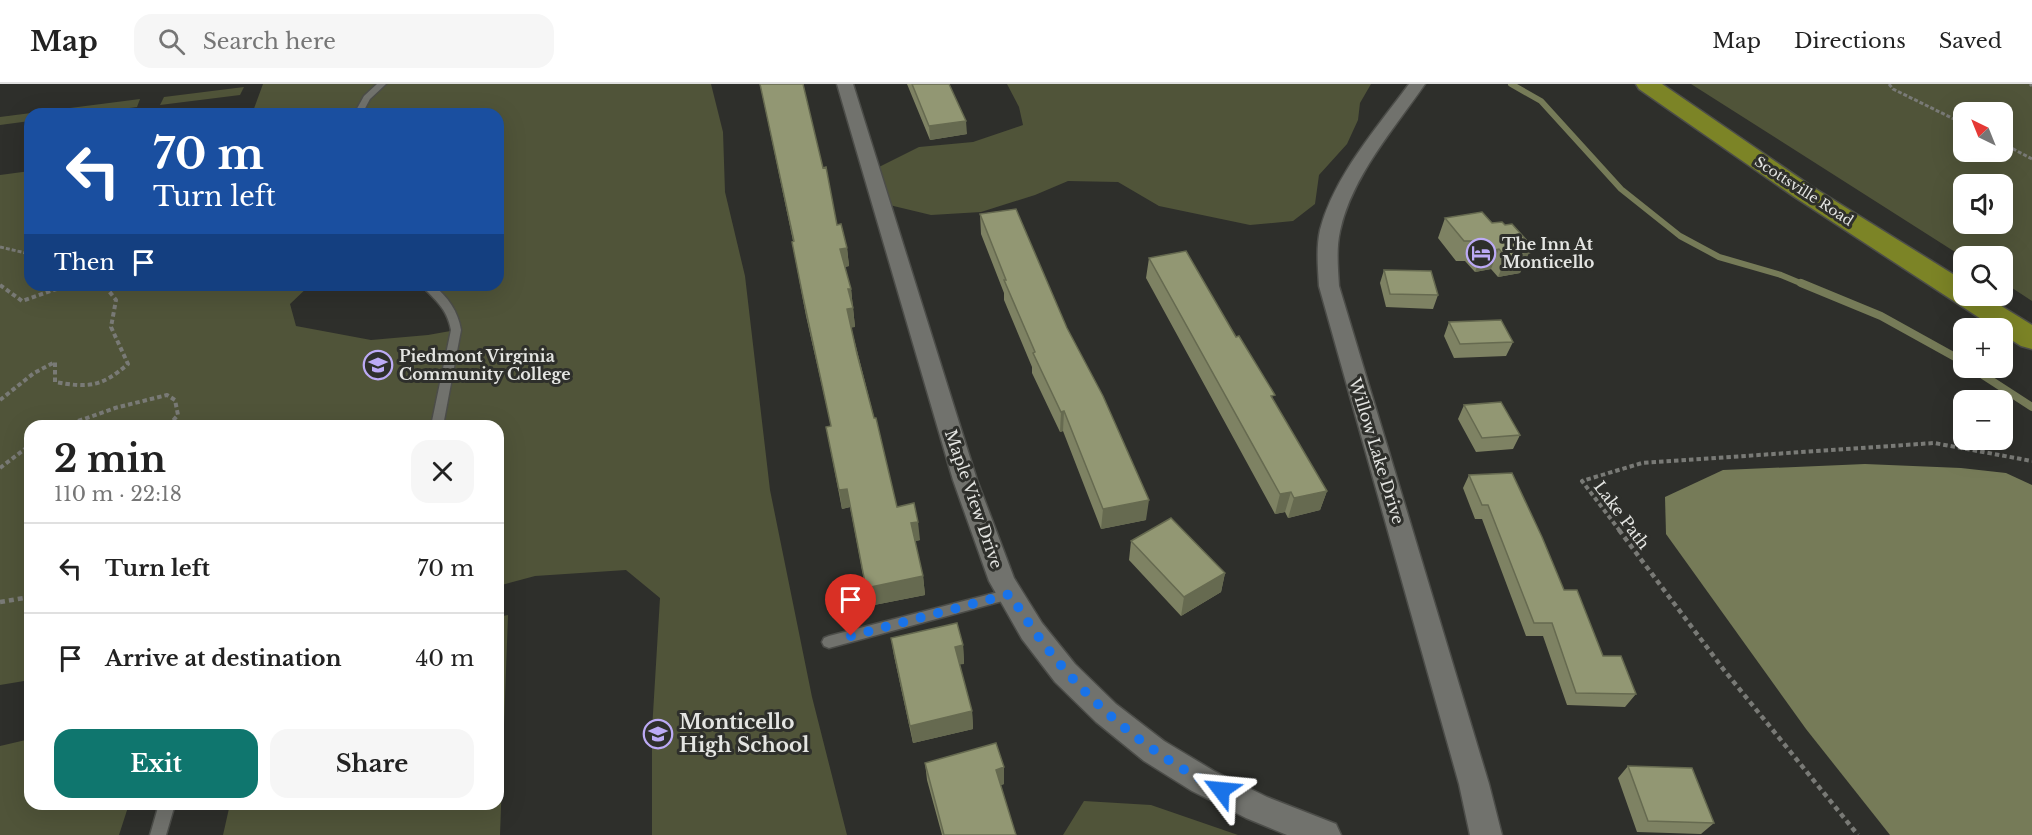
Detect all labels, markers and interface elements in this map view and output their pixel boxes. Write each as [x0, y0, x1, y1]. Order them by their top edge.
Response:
search box [134, 14, 554, 68]
text: Map [30, 24, 98, 59]
icon: search [155, 25, 188, 58]
text: Search here [203, 28, 336, 55]
text: Map [1712, 28, 1761, 54]
text: Directions [1794, 28, 1906, 54]
text: Saved [1939, 28, 2002, 54]
north arrow [1953, 102, 2013, 162]
map controls [1953, 102, 2013, 450]
text: 70 m [153, 128, 264, 180]
icon: left [54, 132, 132, 210]
street label: Scottsville Road [1751, 152, 1857, 230]
button: sound [1953, 174, 2013, 234]
text: Turn left [153, 180, 276, 213]
place label: The Inn At Monticello [1502, 234, 1594, 272]
hotel icon: The Inn At Monticello [1465, 237, 1497, 269]
icon: arrive [127, 246, 160, 279]
button: search [1953, 246, 2013, 306]
text: Then [54, 249, 115, 276]
button: + [1953, 318, 2013, 378]
place label: Piedmont Virginia Community College [399, 346, 571, 384]
school or university icon: Piedmont Virginia Community College [362, 349, 394, 381]
street label: Willow Lake Drive [1345, 375, 1409, 526]
button: − [1953, 390, 2013, 450]
street label: Maple View Drive [941, 427, 1007, 571]
text: 2 min [54, 437, 166, 482]
button: close [411, 440, 474, 503]
street label: Lake Path [1590, 477, 1654, 553]
text: 110 m · 22:18 [54, 482, 182, 506]
icon: left [54, 552, 87, 585]
text: Turn left [105, 555, 210, 582]
text: 70 m [417, 555, 474, 582]
pin [825, 574, 876, 636]
icon: arrive [834, 583, 867, 616]
icon: arrive [54, 642, 87, 675]
text: Arrive at destination [105, 645, 342, 672]
text: 40 m [416, 645, 474, 672]
place label: Monticello High School [679, 710, 809, 757]
school or university icon: Monticello High School [642, 718, 674, 750]
button: Exit [54, 729, 258, 798]
button: Share [270, 729, 474, 798]
position arrow [1189, 758, 1253, 822]

